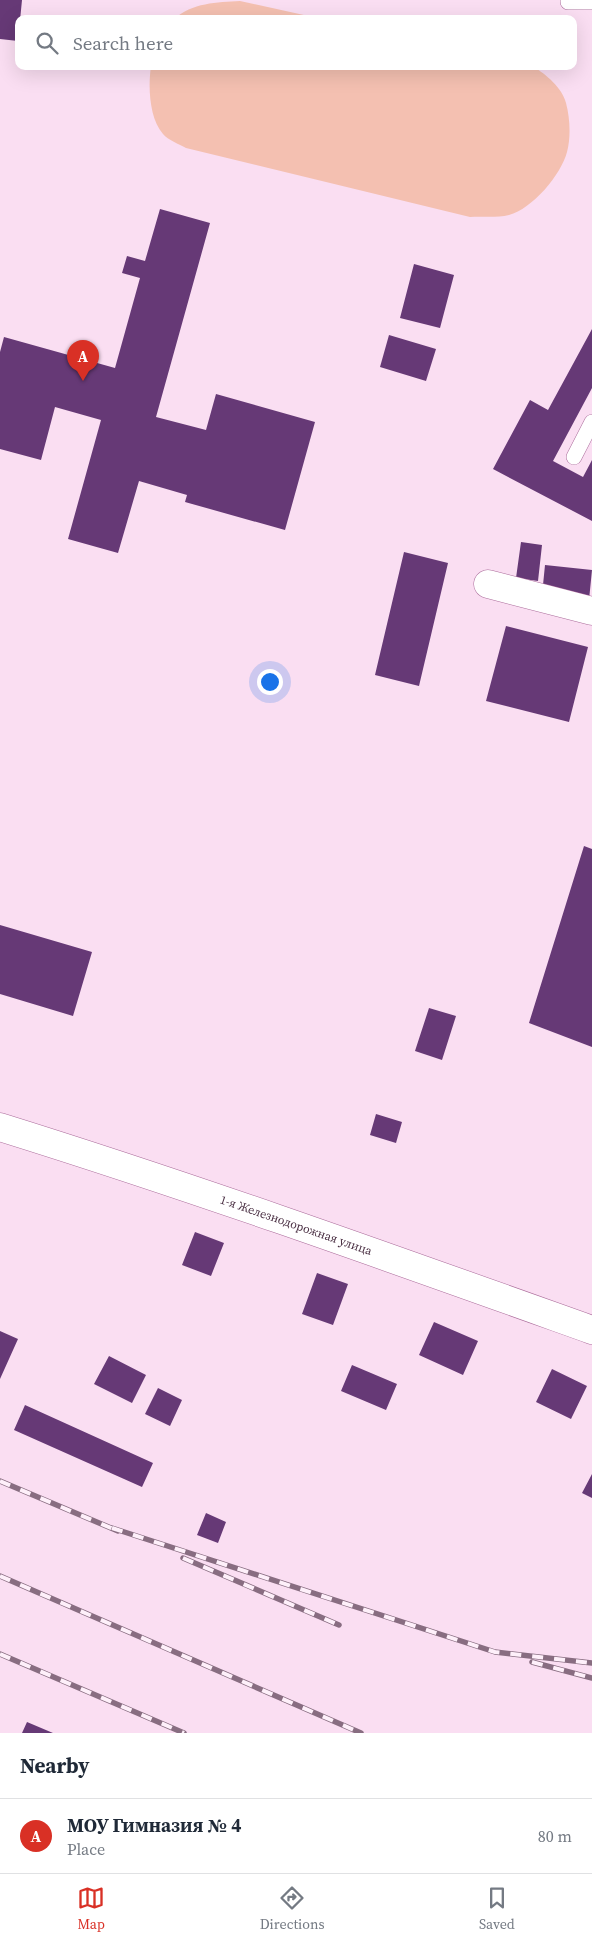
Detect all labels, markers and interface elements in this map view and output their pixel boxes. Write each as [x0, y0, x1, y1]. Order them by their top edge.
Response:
search box [15, 15, 577, 70]
icon: search [33, 29, 61, 57]
text: Search here [73, 30, 173, 56]
pin: A [67, 340, 99, 381]
your location [257, 669, 283, 695]
street label: 1-я Железнодорожная улица [218, 1192, 375, 1259]
text: Nearby [20, 1751, 90, 1780]
text: МОУ Гимназия № 4 [67, 1812, 241, 1838]
text: A [31, 1825, 41, 1847]
text: 80 m [538, 1825, 572, 1847]
text: Place [67, 1838, 105, 1860]
tab: Map [77, 1884, 105, 1934]
tab: Directions [260, 1884, 324, 1934]
tab: Saved [479, 1884, 515, 1934]

